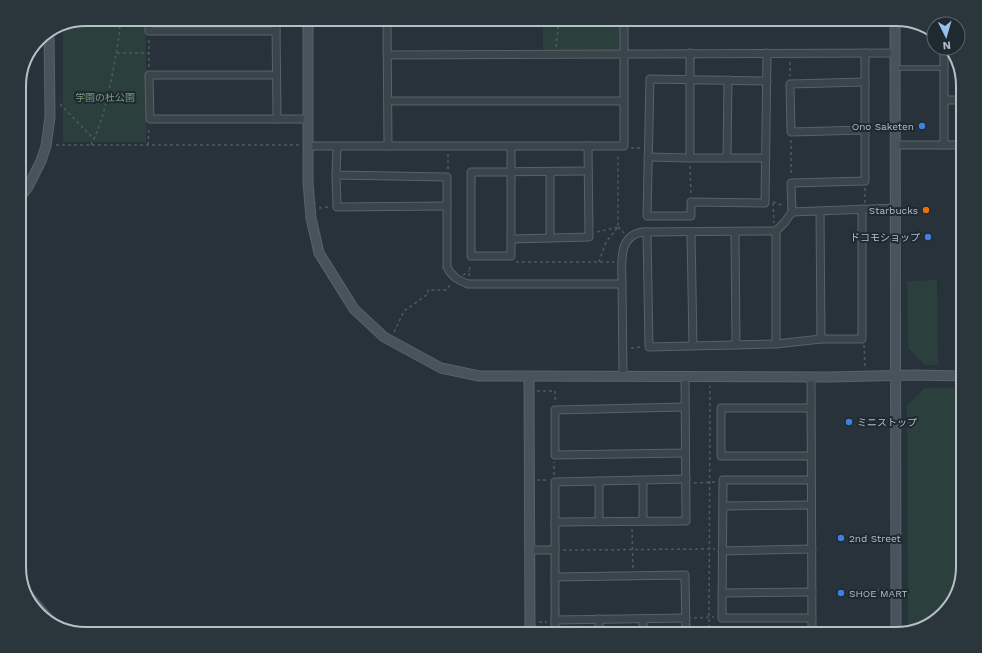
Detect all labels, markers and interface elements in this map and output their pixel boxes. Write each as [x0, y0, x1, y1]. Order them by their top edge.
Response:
north arrow [926, 16, 966, 56]
text: N [942, 39, 951, 52]
park label: 学園の杜公園 [75, 92, 135, 103]
place label: Ono Saketen [852, 121, 914, 132]
marker: Ono Saketen [917, 121, 927, 131]
place label: Starbucks [869, 205, 918, 216]
marker: Starbucks [921, 205, 931, 215]
place label: ドコモショップ [850, 232, 920, 243]
marker: ドコモショップ [923, 232, 933, 242]
marker: ミニストップ [844, 417, 854, 427]
place label: ミニストップ [857, 417, 917, 428]
marker: 2nd Street [836, 533, 846, 543]
place label: 2nd Street [849, 533, 902, 544]
marker: SHOE MART [836, 588, 846, 598]
place label: SHOE MART [849, 588, 908, 599]

